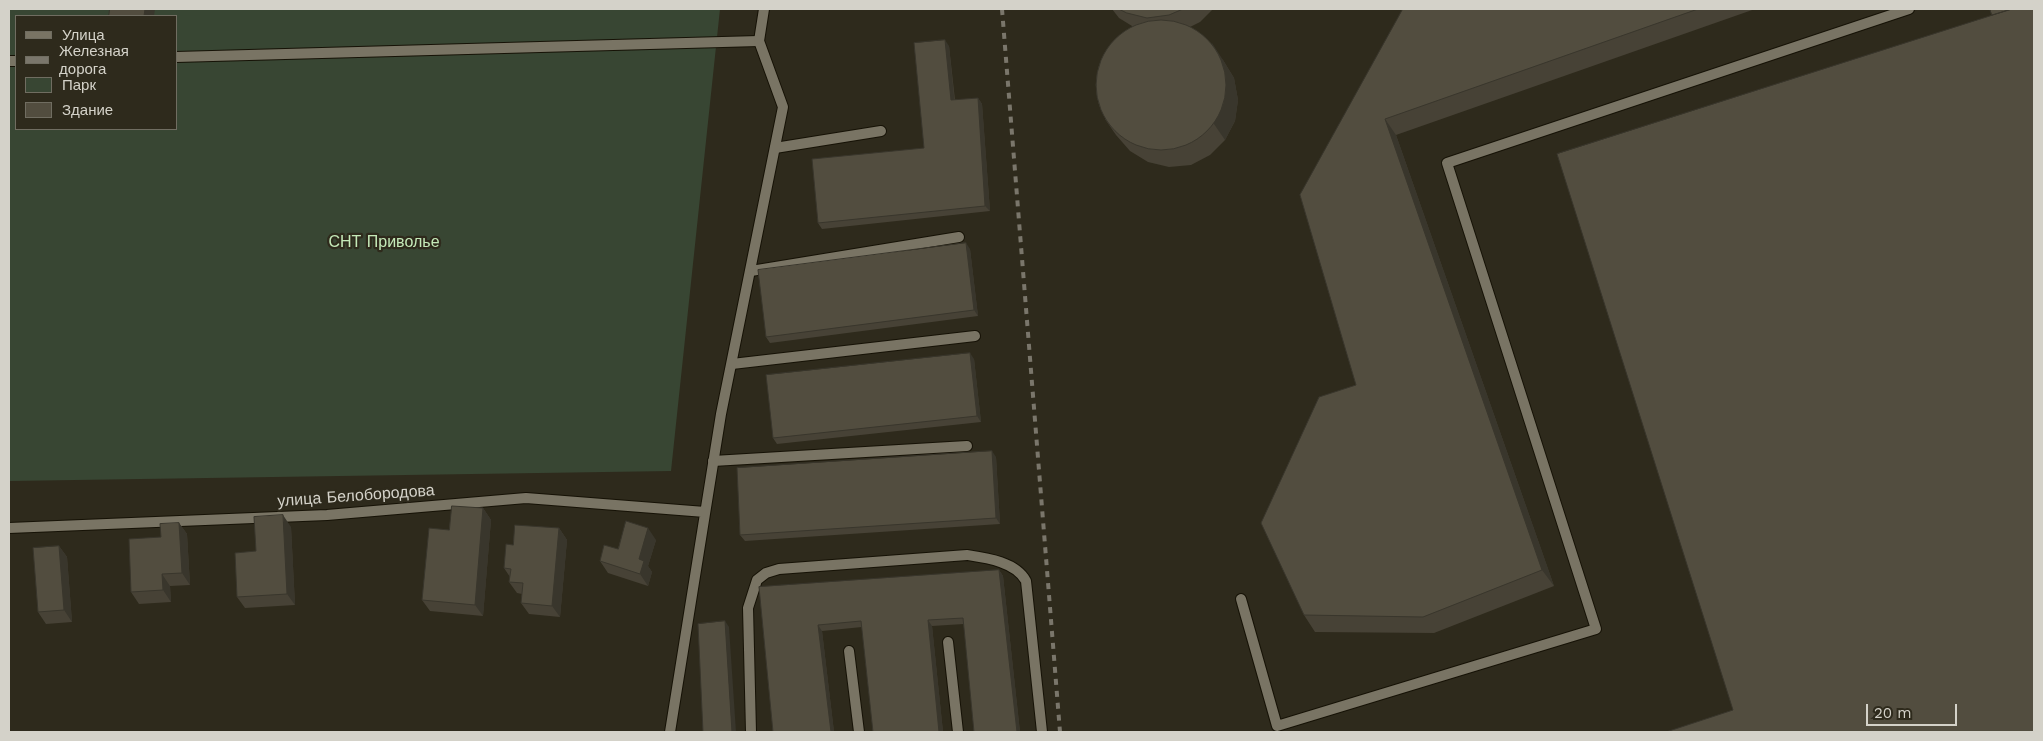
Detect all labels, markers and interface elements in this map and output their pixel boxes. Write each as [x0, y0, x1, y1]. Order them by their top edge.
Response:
legend [15, 15, 178, 130]
text: Улица [62, 26, 105, 44]
text: Железная дорога [59, 42, 129, 78]
text: Парк [62, 76, 96, 94]
text: Здание [62, 101, 113, 119]
park label: СНТ Приволье [328, 232, 440, 252]
street label: улица Белобородова [277, 481, 435, 511]
scale bar [1868, 694, 1959, 726]
text: 20 m [1874, 704, 1912, 722]

